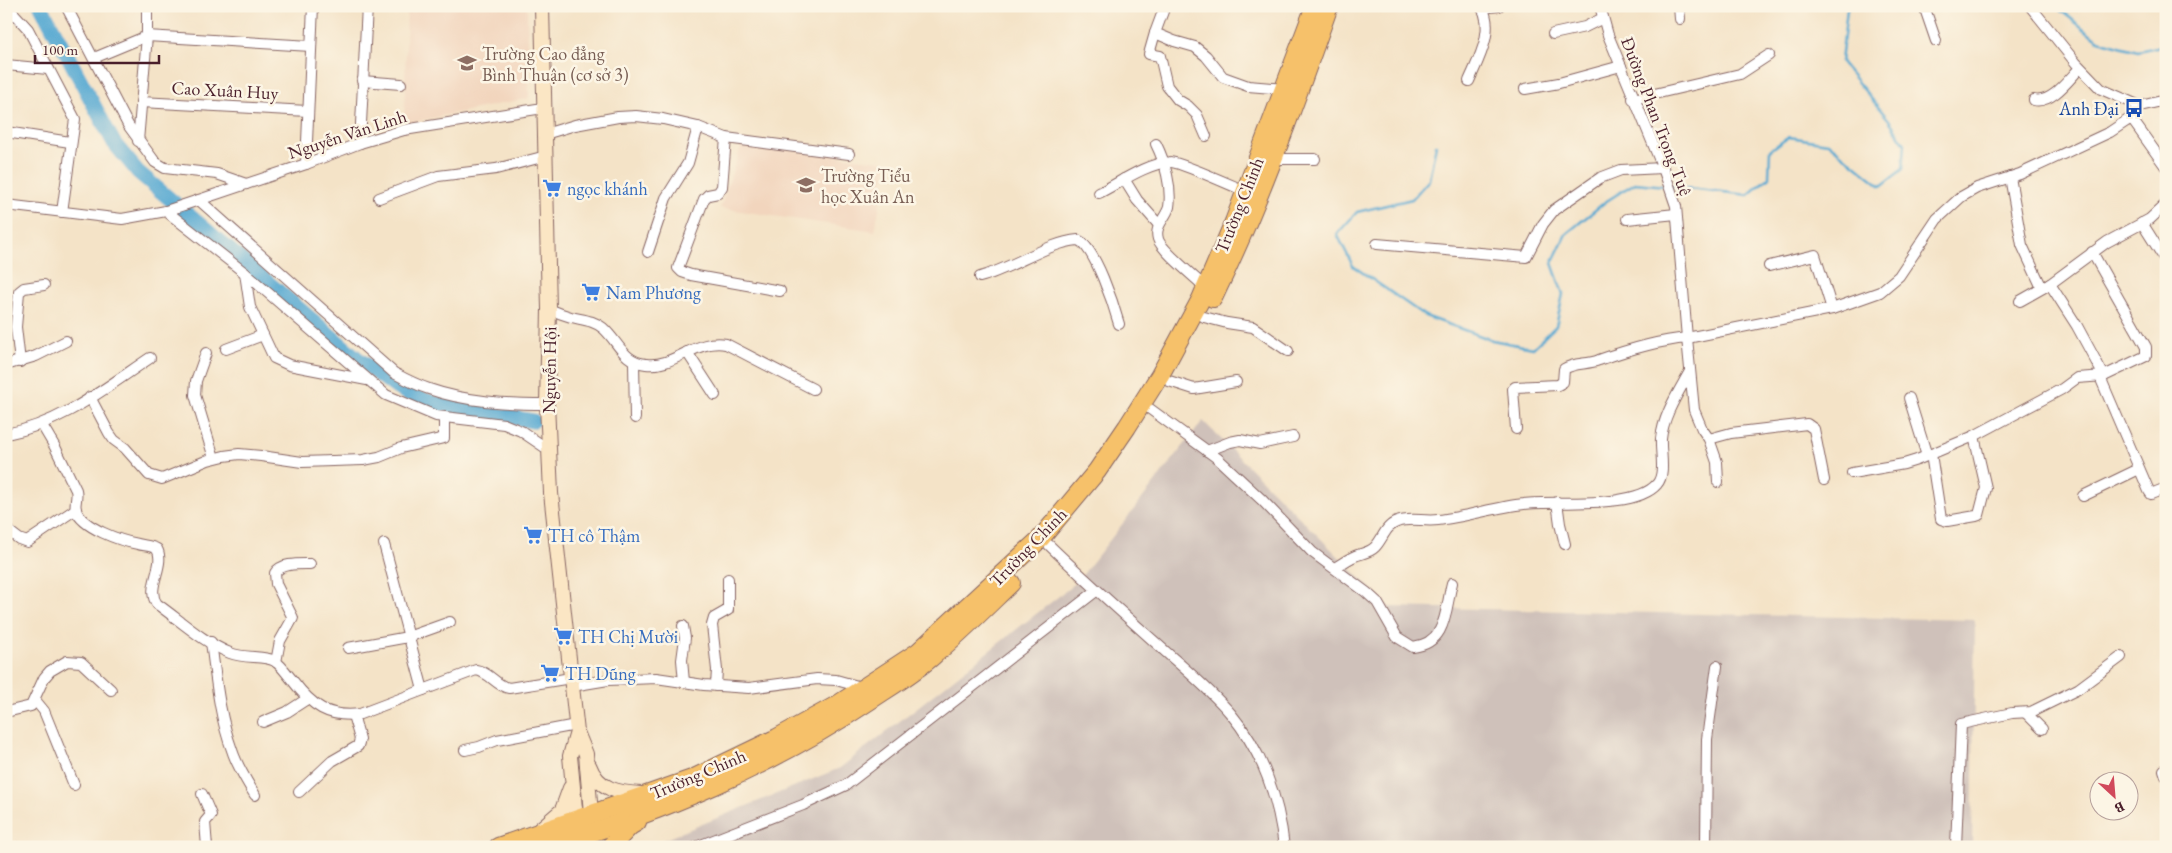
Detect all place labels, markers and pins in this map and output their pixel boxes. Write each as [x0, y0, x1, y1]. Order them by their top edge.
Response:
place label: Trường Cao đẳng Bình Thuận (cơ sở 3) [482, 42, 629, 86]
school or university icon: Trường Cao đẳng Bình Thuận (cơ sở 3) [456, 52, 478, 74]
place label: Anh Đại [2058, 97, 2120, 120]
bus stop icon: Anh Đại [2123, 97, 2145, 119]
place label: Trường Tiểu học Xuân An [821, 164, 915, 208]
school or university icon: Trường Tiểu học Xuân An [795, 174, 817, 196]
supermarket icon: ngọc khánh [541, 177, 563, 199]
place label: ngọc khánh [567, 177, 648, 200]
supermarket icon: Nam Phương [580, 281, 602, 303]
place label: Nam Phương [606, 281, 701, 304]
supermarket icon: TH cô Thậm [522, 524, 544, 546]
place label: TH cô Thậm [548, 524, 640, 547]
supermarket icon: TH Chị Mười [552, 625, 574, 647]
place label: TH Chị Mười [578, 625, 679, 648]
supermarket icon: TH Dũng [539, 662, 561, 684]
place label: TH Dũng [565, 662, 636, 685]

